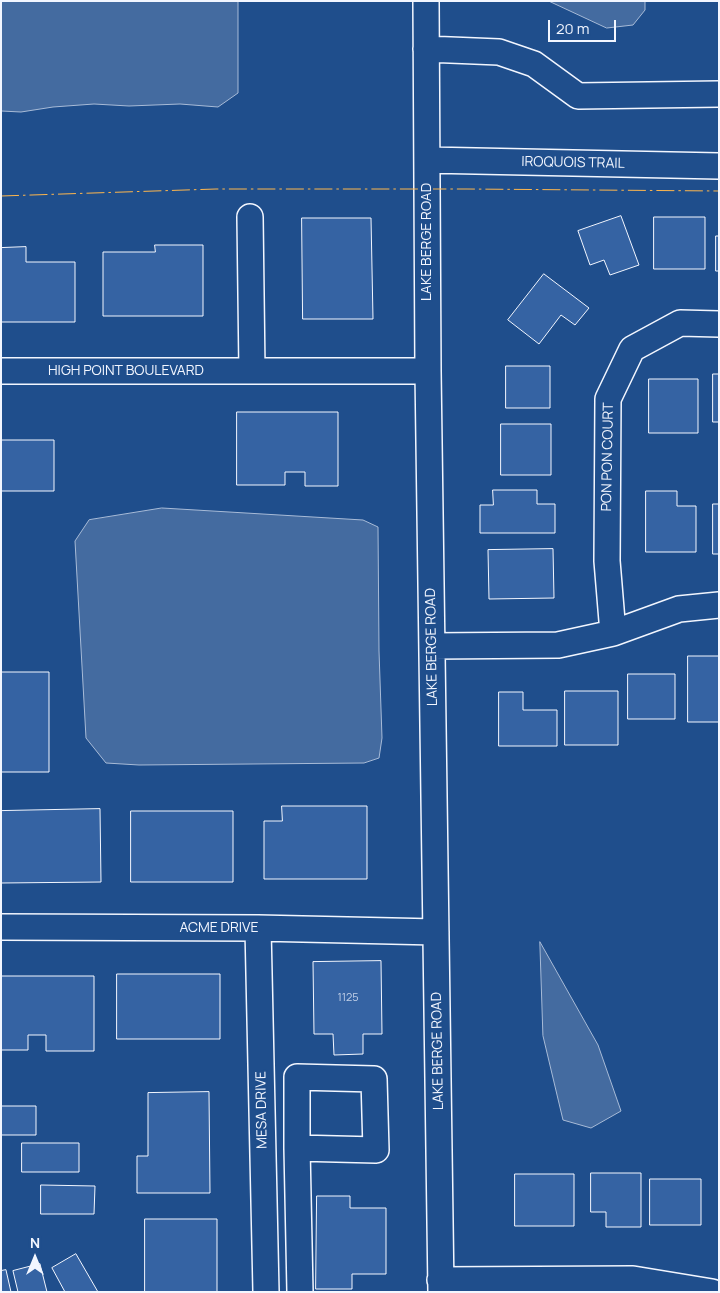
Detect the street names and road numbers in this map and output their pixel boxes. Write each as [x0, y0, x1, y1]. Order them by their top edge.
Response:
street label: IROQUOIS TRAIL [521, 154, 625, 172]
street label: LAKE BERGE ROAD [419, 183, 435, 301]
street label: HIGH POINT BOULEVARD [48, 363, 204, 379]
street label: PON PON COURT [599, 402, 617, 512]
street label: LAKE BERGE ROAD [423, 588, 441, 706]
street label: ACME DRIVE [179, 920, 259, 936]
street label: LAKE BERGE ROAD [429, 992, 447, 1110]
street label: MESA DRIVE [253, 1071, 271, 1149]

